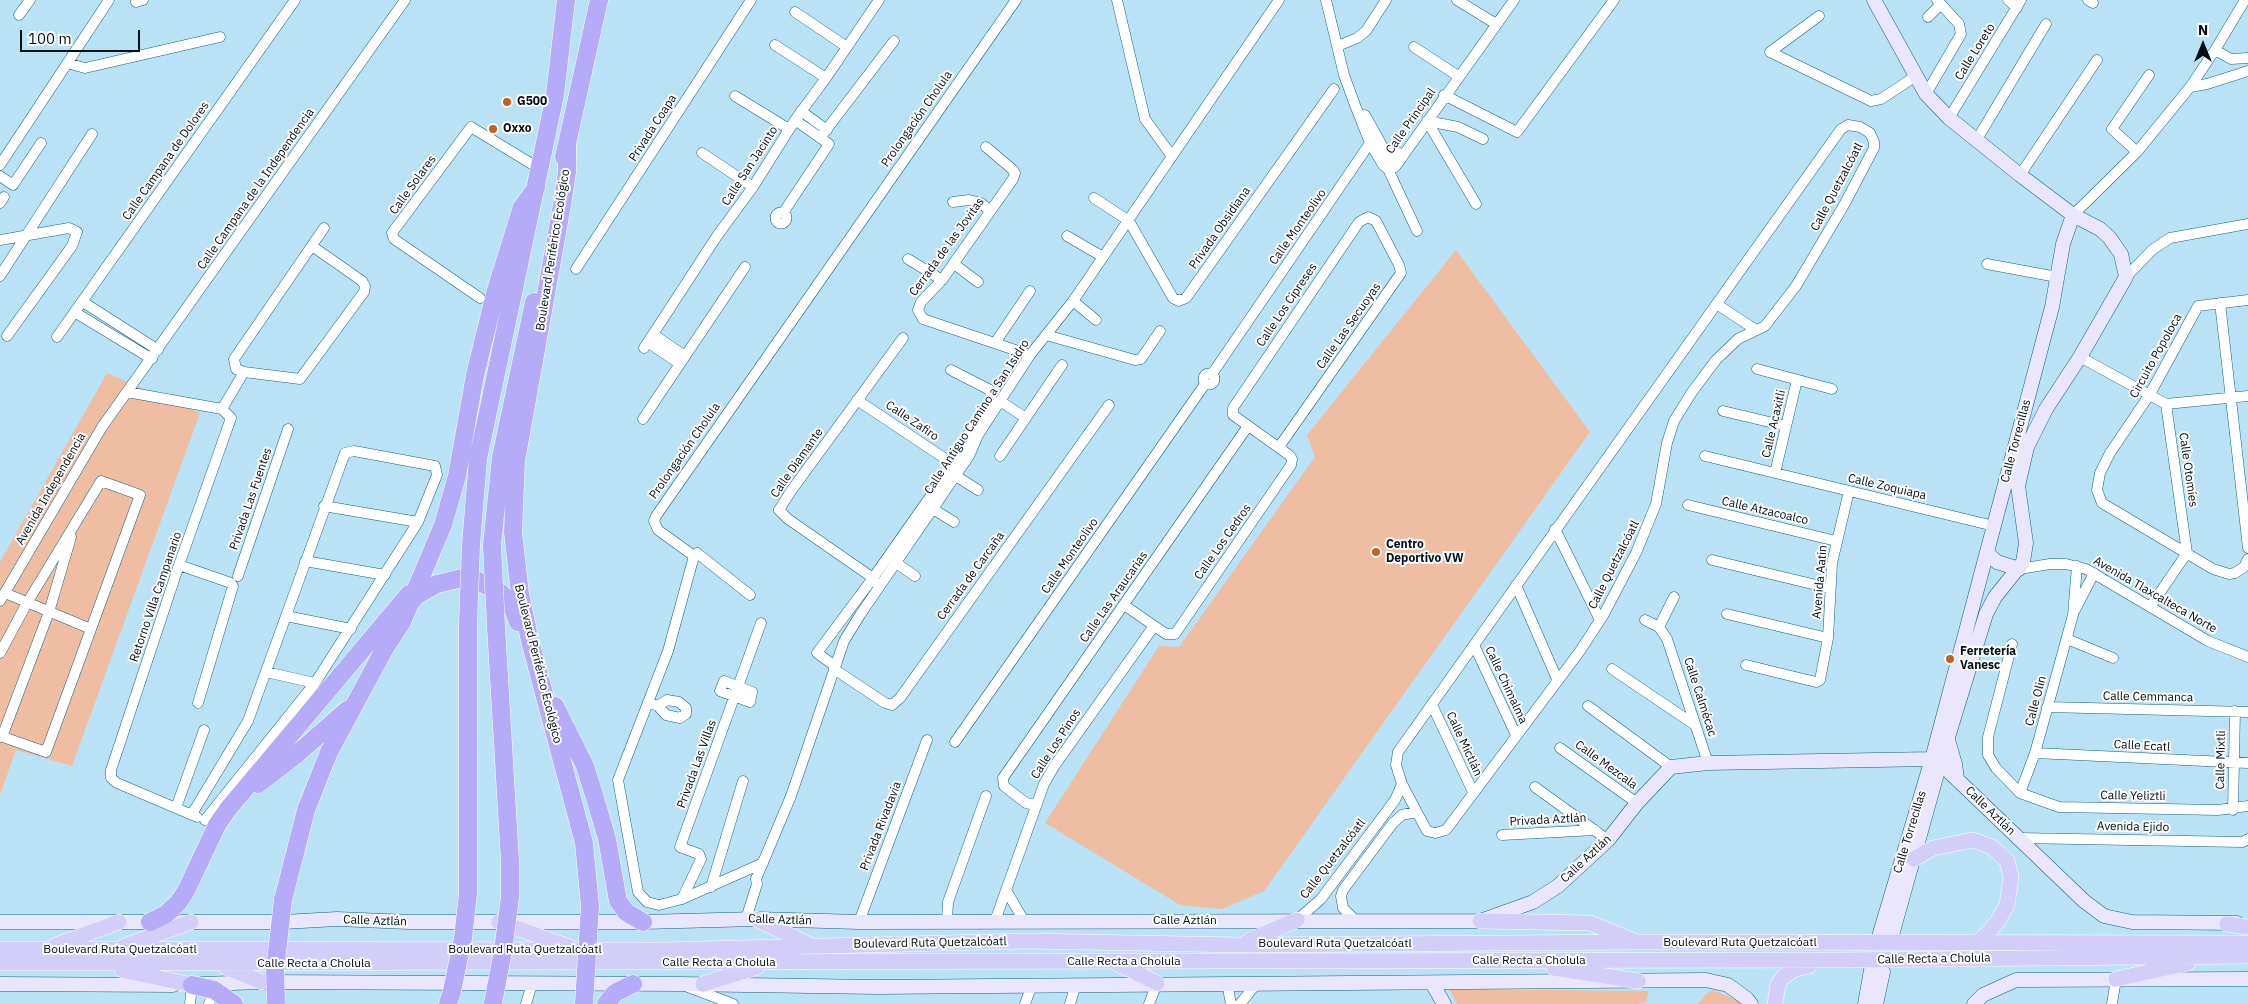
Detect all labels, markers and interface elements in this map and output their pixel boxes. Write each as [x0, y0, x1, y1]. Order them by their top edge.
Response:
scale bar [22, 20, 142, 52]
north arrow [2178, 20, 2228, 70]
street label: Calle Loreto [1952, 21, 1998, 83]
text: N [2198, 21, 2208, 39]
text: 100 m [28, 29, 72, 48]
street label: Prolongación Cholula [878, 68, 956, 170]
street label: Calle Principal [1383, 85, 1439, 157]
street label: Privada Coapa [626, 92, 680, 164]
place label: G500 [517, 95, 547, 109]
marker: G500 [501, 96, 513, 108]
street label: Calle Campana de Dolores [120, 99, 212, 223]
street label: Calle Campana de la Independencia [195, 106, 317, 272]
place label: Oxxo [503, 122, 532, 136]
marker: Oxxo [487, 123, 499, 135]
street label: Calle San Jacinto [719, 123, 781, 209]
street label: Calle Quetzalcóatl [1808, 141, 1866, 233]
street label: Calle Solares [387, 152, 439, 218]
street label: Boulevard Periférico Ecológico [533, 168, 573, 332]
street label: Privada Obsidiana [1186, 184, 1254, 272]
street label: Calle Monteolivo [1266, 186, 1330, 268]
street label: Cerrada de las Jovitas [906, 195, 988, 299]
street label: Calle Los Cipreses [1254, 260, 1320, 350]
street label: Calle Las Secuoyas [1314, 280, 1384, 372]
street label: Circuito Popoloca [2127, 311, 2185, 401]
street label: Calle Antiguo Camino a San Isidro [921, 337, 1033, 497]
street label: Calle Acaxitli [1759, 389, 1789, 459]
street label: Calle Zafiro [883, 398, 941, 444]
street label: Calle Torrecillas [1998, 398, 2034, 484]
street label: Prolongación Cholula [646, 400, 724, 502]
street label: Calle Diamante [768, 425, 826, 501]
street label: Avenida Independencia [13, 430, 89, 548]
street label: Calle Otomíes [2176, 432, 2200, 508]
street label: Privada Las Fuentes [227, 446, 275, 552]
street label: Calle Zoquiapa [1846, 471, 1928, 503]
street label: Calle Atzacoalco [1720, 494, 1810, 528]
street label: Calle Los Cedros [1192, 501, 1254, 583]
street label: Calle Monteolivo [1038, 515, 1102, 597]
street label: Calle Quetzalcóatl [1585, 518, 1643, 612]
street label: Cerrada de Carcaña [934, 529, 1008, 623]
street label: Retorno Villa Campanario [127, 530, 185, 664]
place label: Centro Deportivo VW [1386, 538, 1464, 566]
street label: Avenida Aatin [1810, 544, 1830, 620]
marker: Centro Deportivo VW [1370, 546, 1382, 558]
street label: Calle Las Araucarias [1077, 549, 1151, 645]
street label: Avenida Tlaxcalteca Norte [2091, 554, 2219, 636]
street label: Boulevard Periférico Ecológico [511, 583, 565, 745]
street label: Calle Chimalma [1482, 644, 1530, 726]
place label: Ferretería Vanesc [1960, 645, 2016, 673]
marker: Ferretería Vanesc [1944, 653, 1956, 665]
street label: Calle Calmécac [1680, 656, 1720, 738]
street label: Calle Olin [2022, 674, 2050, 728]
street label: Calle Cemmanca [2103, 689, 2193, 705]
street label: Calle Los Pinos [1028, 706, 1084, 782]
street label: Calle Mictlán [1443, 710, 1485, 778]
street label: Privada Las Villas [674, 718, 720, 810]
street label: Calle Mixtli [2213, 730, 2229, 790]
street label: Calle Ecatl [2113, 737, 2171, 755]
street label: Calle Mezcala [1572, 738, 1640, 792]
street label: Privada Rivadavia [857, 779, 905, 873]
street label: Calle Aztlán [1962, 784, 2018, 838]
street label: Calle Yeliztli [2100, 788, 2166, 804]
street label: Calle Torrecillas [1891, 789, 1929, 875]
street label: Privada Aztlán [1509, 811, 1587, 829]
street label: Calle Quetzalcóatl [1297, 816, 1369, 902]
street label: Avenida Ejido [2097, 819, 2169, 835]
street label: Calle Aztlán [1558, 832, 1614, 886]
street label: Calle Aztlán [748, 912, 812, 928]
street label: Calle Aztlán [343, 913, 407, 929]
street label: Calle Aztlán [1153, 914, 1217, 928]
street label: Boulevard Ruta Quetzalcóatl [853, 934, 1007, 952]
street label: Boulevard Ruta Quetzalcóatl [1663, 936, 1817, 950]
street label: Boulevard Ruta Quetzalcóatl [1258, 937, 1412, 951]
street label: Boulevard Ruta Quetzalcóatl [43, 943, 197, 957]
street label: Boulevard Ruta Quetzalcóatl [448, 943, 602, 957]
street label: Calle Recta a Cholula [1877, 951, 1991, 967]
street label: Calle Recta a Cholula [1472, 954, 1586, 968]
street label: Calle Recta a Cholula [1067, 955, 1181, 969]
street label: Calle Recta a Cholula [662, 956, 776, 970]
street label: Calle Recta a Cholula [257, 957, 371, 971]

